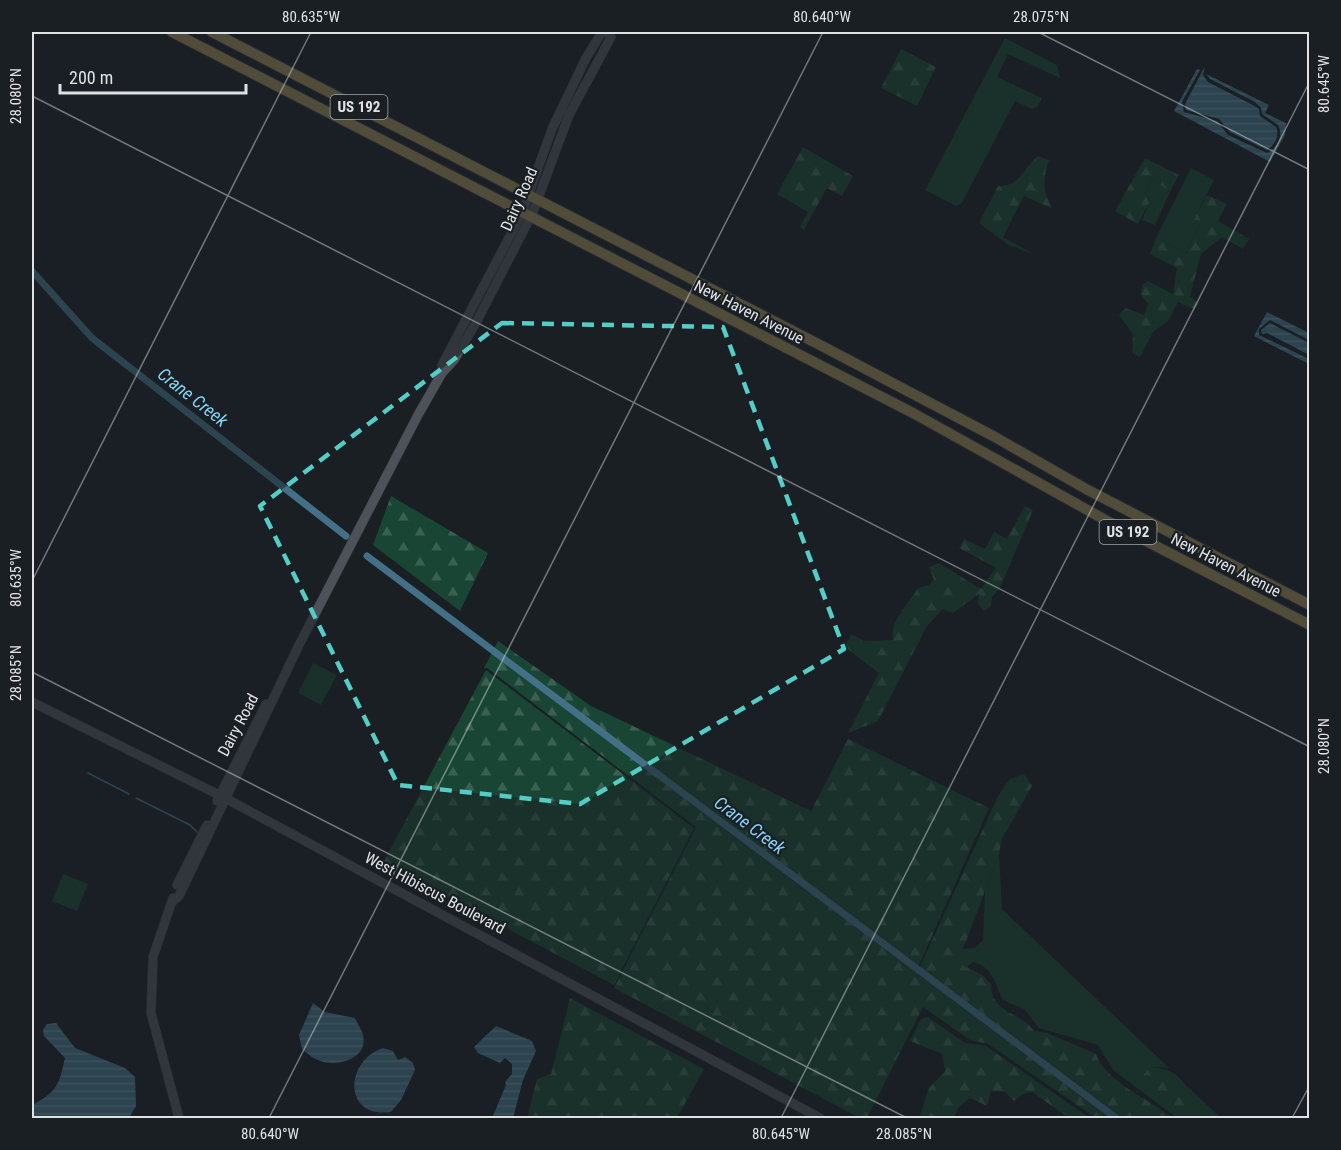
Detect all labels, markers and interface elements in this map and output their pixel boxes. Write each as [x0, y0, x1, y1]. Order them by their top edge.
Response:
text: 80.635°W [282, 8, 341, 26]
text: 80.640°W [793, 8, 852, 26]
text: 28.075°N [1013, 8, 1069, 26]
text: 80.645°W [1315, 54, 1333, 113]
scale bar [60, 57, 246, 95]
text: 200 m [69, 67, 113, 88]
text: 28.080°N [7, 68, 25, 124]
road number: US 192 [330, 95, 388, 119]
street label: Dairy Road [497, 164, 541, 234]
street label: New Haven Avenue [691, 276, 807, 348]
water label: Crane Creek [154, 363, 233, 432]
road number: US 192 [1100, 520, 1156, 544]
street label: New Haven Avenue [1168, 529, 1284, 601]
text: 80.635°W [7, 548, 25, 607]
text: 28.085°N [7, 645, 25, 701]
street label: Dairy Road [214, 691, 262, 759]
text: 28.080°N [1315, 718, 1333, 774]
water label: Crane Creek [710, 792, 790, 859]
street label: West Hibiscus Boulevard [362, 848, 508, 938]
text: 80.640°W [241, 1125, 300, 1143]
text: 80.645°W [752, 1125, 811, 1143]
text: 28.085°N [876, 1125, 932, 1143]

